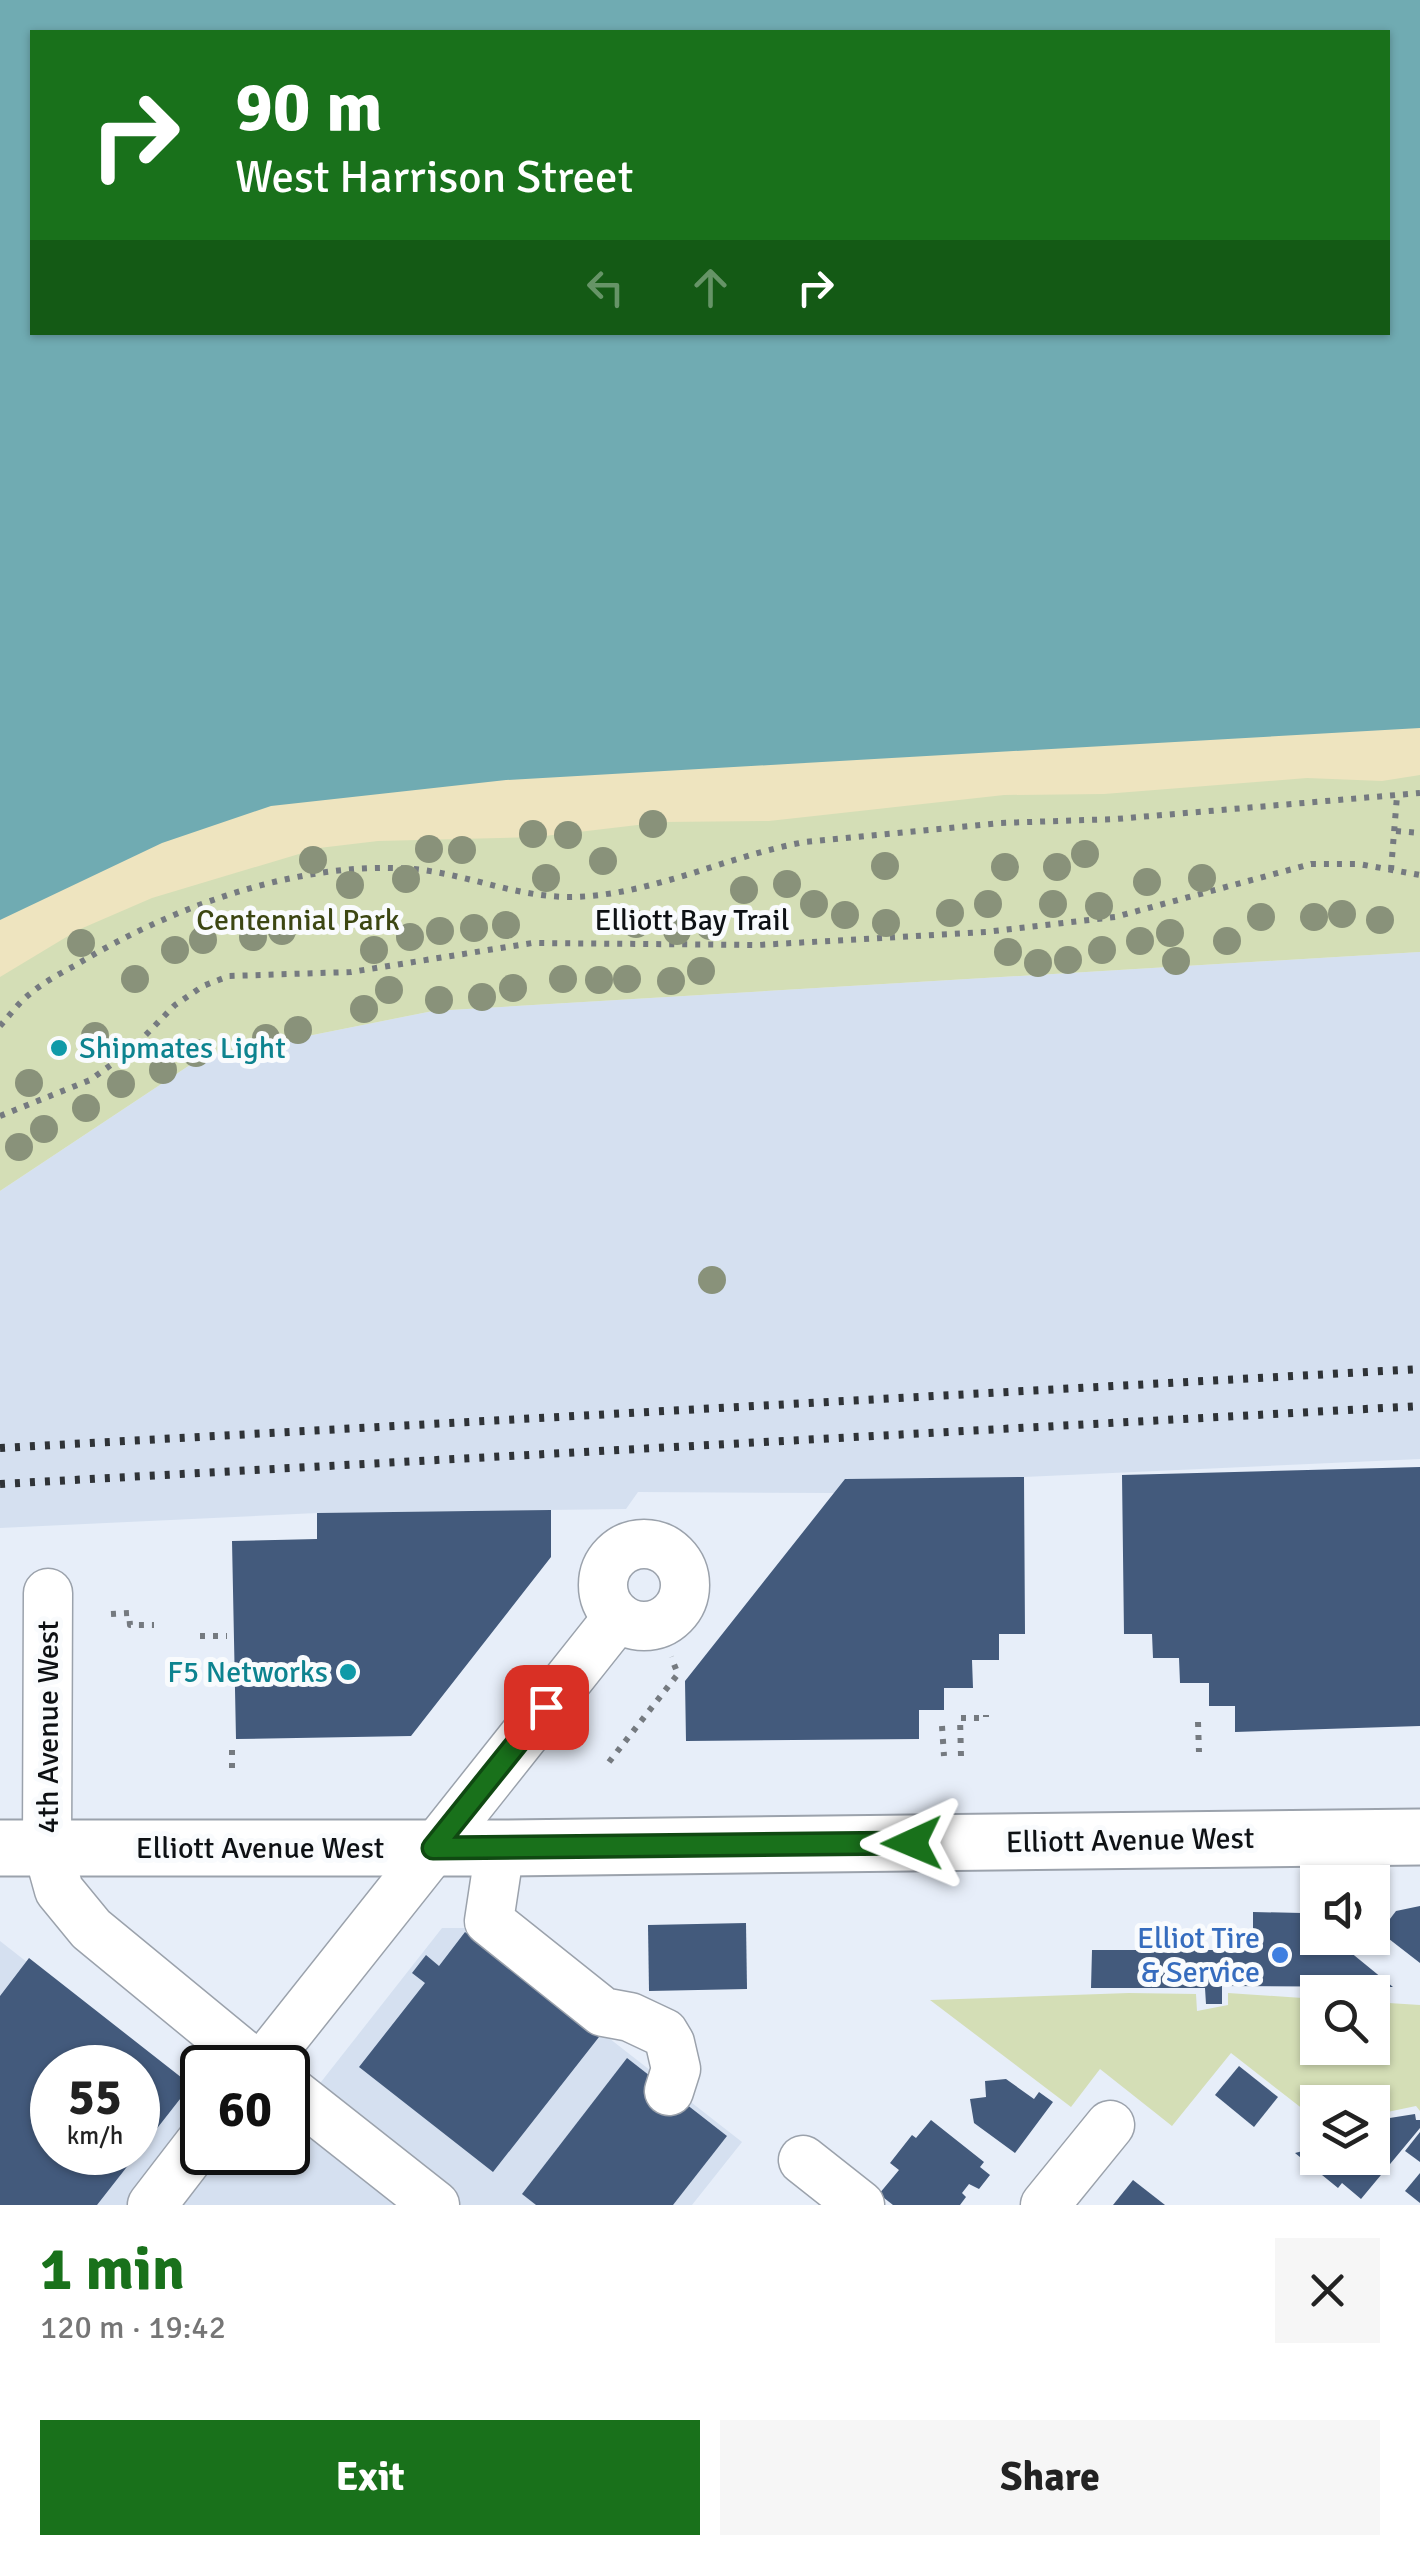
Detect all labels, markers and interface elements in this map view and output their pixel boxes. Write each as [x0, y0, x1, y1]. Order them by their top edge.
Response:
text: 90 m [235, 64, 383, 150]
icon: right [70, 70, 200, 200]
text: West Harrison Street [235, 150, 633, 205]
icon: left [578, 260, 633, 315]
icon: ahead [683, 260, 738, 315]
icon: right [788, 260, 843, 315]
park label: Centennial Park [196, 902, 400, 939]
street label: Elliott Bay Trail [594, 902, 790, 939]
place label: Shipmates Light [79, 1030, 286, 1067]
marker: Shipmates Light [48, 1037, 70, 1059]
street label: 4th Avenue West [30, 1620, 67, 1834]
place label: F5 Networks [167, 1654, 328, 1691]
marker: F5 Networks [337, 1661, 359, 1683]
pin [504, 1665, 589, 1750]
icon: arrive [519, 1680, 574, 1735]
position arrow [860, 1791, 964, 1895]
street label: Elliott Avenue West [1005, 1820, 1255, 1861]
street label: Elliott Avenue West [136, 1830, 384, 1867]
map controls [1300, 1865, 1390, 2175]
button: sound [1300, 1865, 1390, 1955]
place label: Elliot Tire & Service [1137, 1920, 1260, 1991]
marker: Elliot Tire & Service [1269, 1944, 1291, 1966]
button: search [1300, 1975, 1390, 2065]
speed limit sign: 60 [180, 2045, 310, 2175]
text: 55 [68, 2067, 122, 2129]
button: layers [1300, 2085, 1390, 2175]
text: km/h [67, 2120, 123, 2151]
text: 1 min [40, 2233, 185, 2307]
button: close [1275, 2238, 1380, 2343]
text: 120 m · 19:42 [40, 2308, 226, 2347]
button: Exit [40, 2420, 700, 2535]
button: Share [720, 2420, 1380, 2535]

